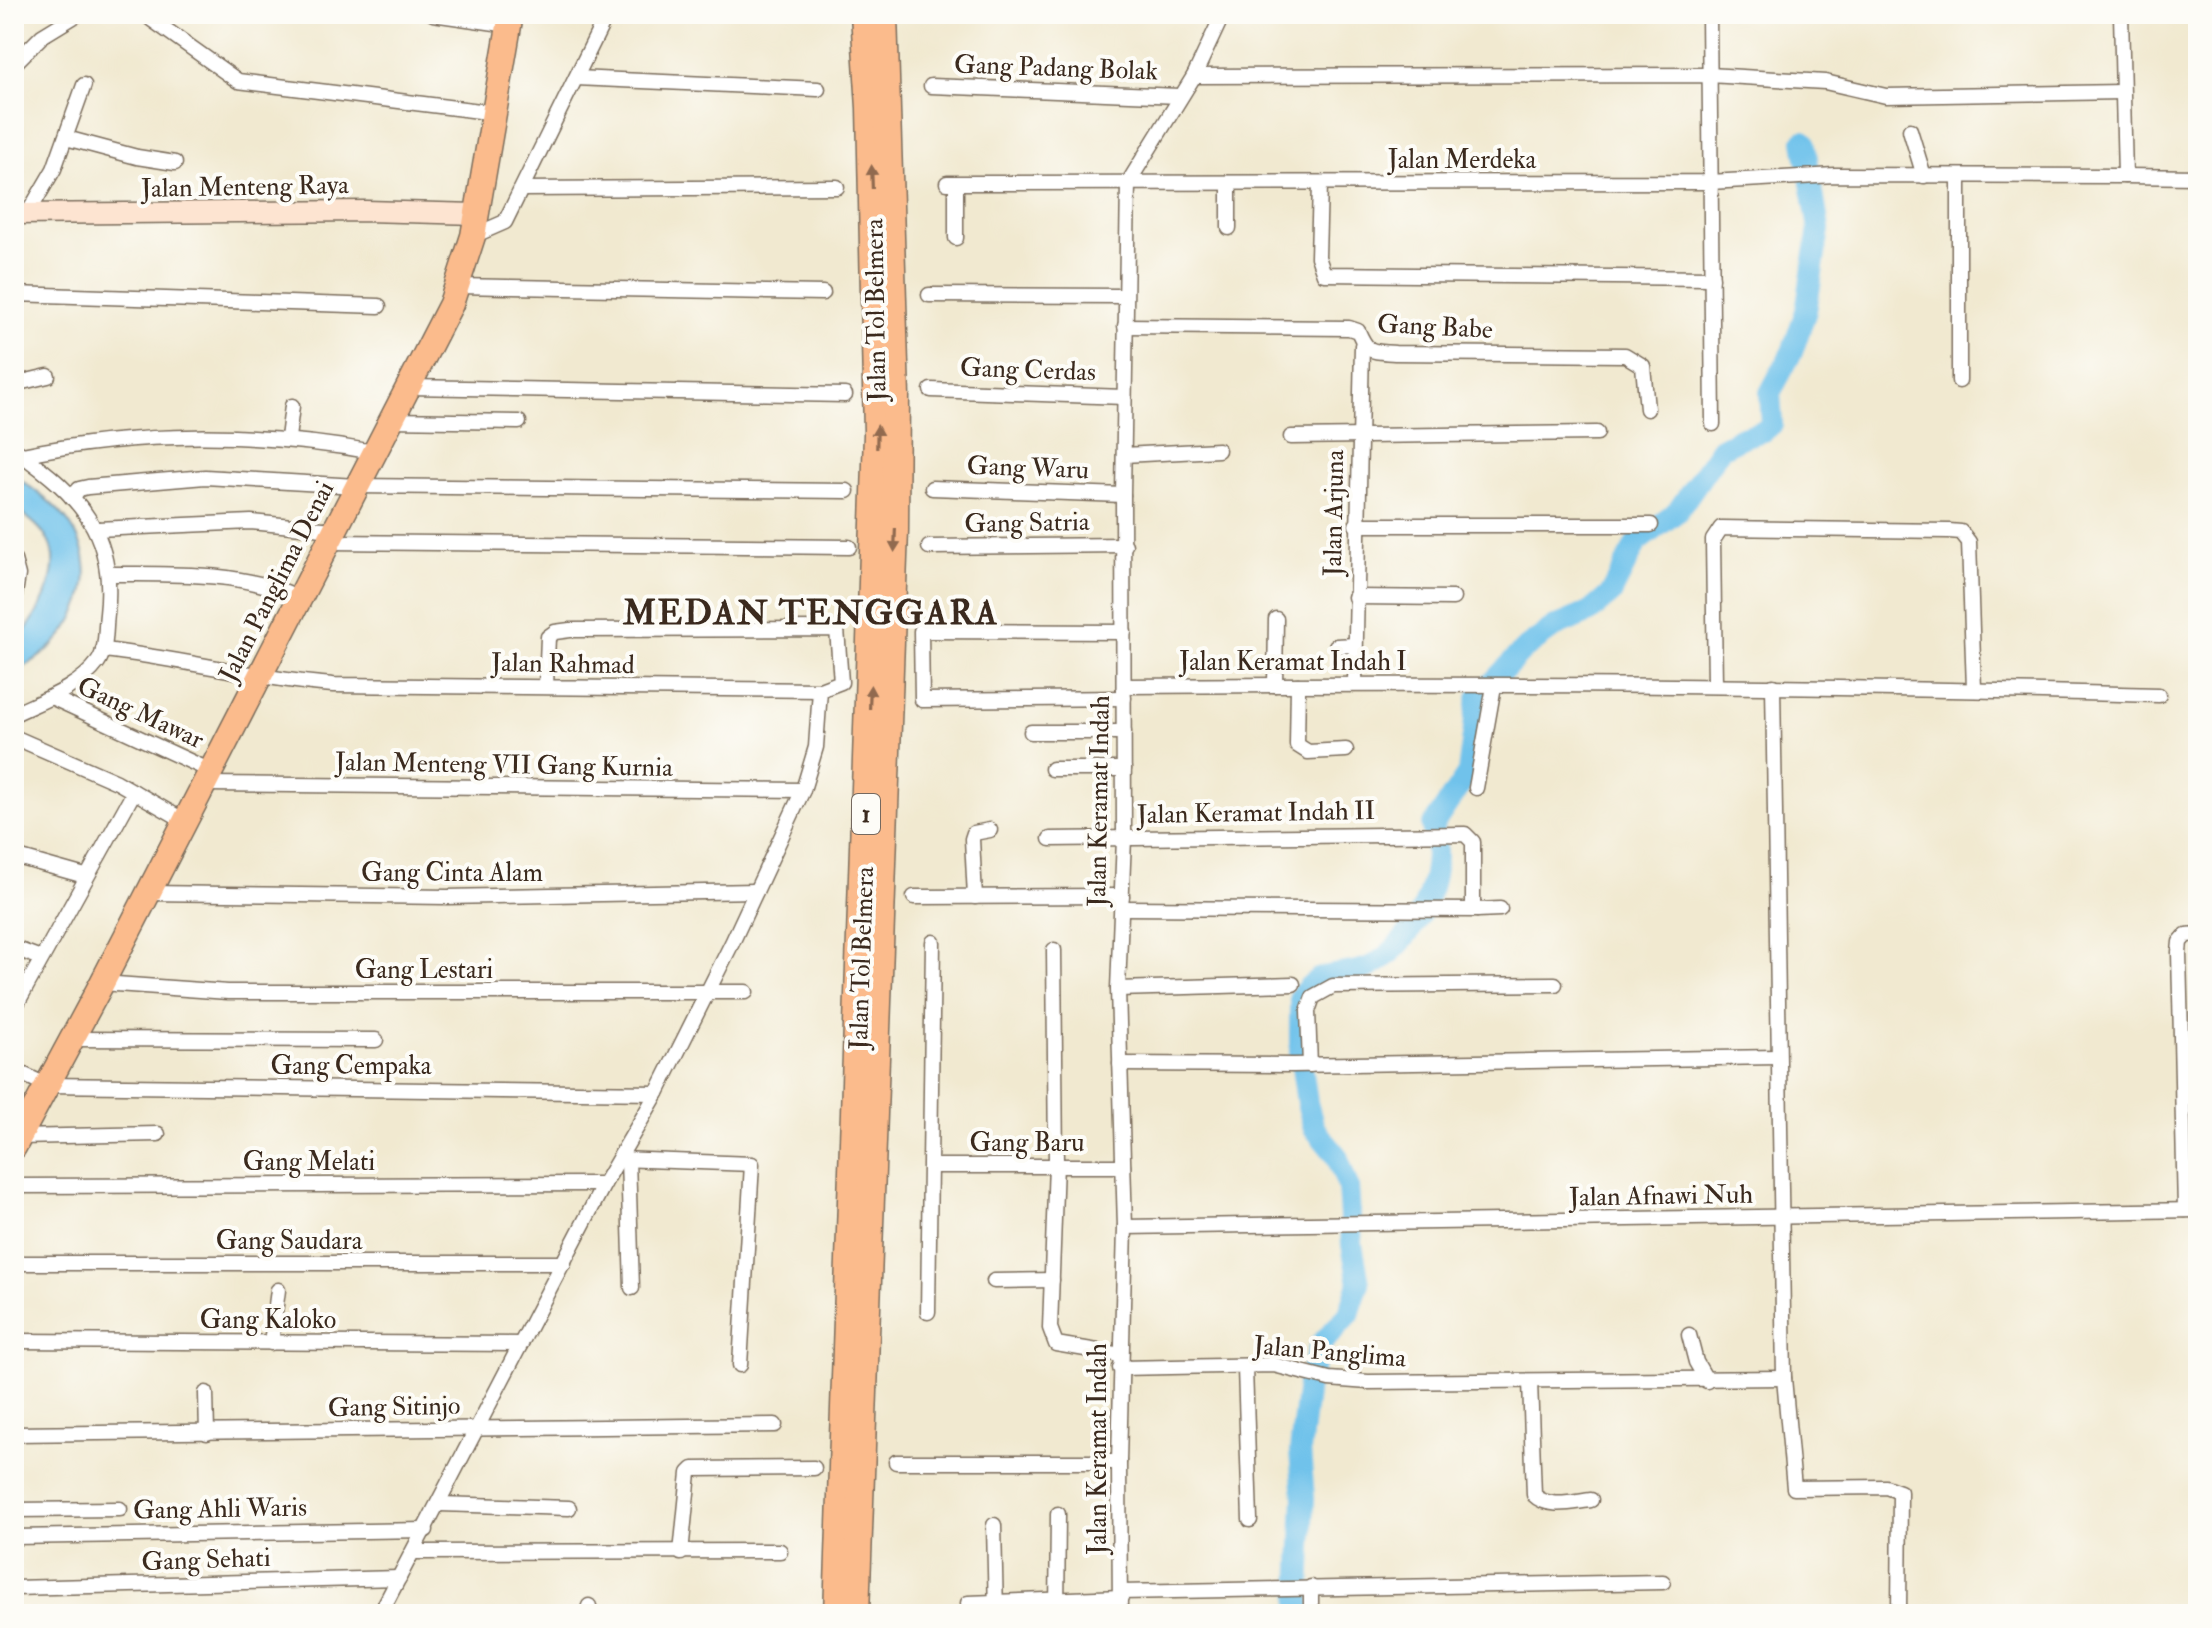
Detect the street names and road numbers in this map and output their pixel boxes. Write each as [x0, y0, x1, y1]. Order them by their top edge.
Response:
street label: Gang Padang Bolak [954, 48, 1159, 88]
street label: Jalan Merdeka [1387, 144, 1537, 176]
street label: Jalan Menteng Raya [140, 169, 349, 205]
street label: Jalan Tol Belmera [858, 218, 894, 403]
street label: Gang Babe [1376, 308, 1494, 346]
street label: Gang Cerdas [959, 352, 1097, 388]
street label: Jalan Arjuna [1317, 449, 1351, 578]
street label: Gang Waru [966, 450, 1090, 486]
street label: Jalan Panglima Denai [212, 476, 341, 688]
street label: Gang Satria [964, 506, 1090, 540]
street label: Jalan Keramat Indah I [1178, 646, 1407, 678]
street label: Jalan Rahmad [490, 647, 635, 681]
street label: Gang Mawar [72, 670, 209, 756]
street label: Jalan Keramat Indah [1081, 695, 1117, 908]
street label: Jalan Menteng VII Gang Kurnia [334, 746, 673, 784]
road number: 1 [852, 794, 880, 834]
street label: Jalan Keramat Indah II [1136, 795, 1375, 831]
street label: Gang Cinta Alam [361, 857, 543, 889]
street label: Jalan Tol Belmera [843, 866, 881, 1051]
street label: Gang Lestari [355, 954, 493, 986]
street label: Gang Cempaka [271, 1050, 432, 1083]
street label: Gang Baru [969, 1127, 1085, 1159]
street label: Gang Melati [243, 1146, 375, 1178]
street label: Jalan Afnawi Nuh [1568, 1178, 1754, 1214]
street label: Gang Saudara [216, 1225, 363, 1257]
street label: Gang Kaloko [200, 1304, 336, 1336]
street label: Jalan Panglima [1251, 1329, 1408, 1375]
street label: Jalan Keramat Indah [1082, 1343, 1114, 1556]
street label: Gang Sitinjo [327, 1390, 461, 1424]
street label: Gang Ahli Waris [133, 1491, 307, 1527]
street label: Gang Sehati [141, 1542, 271, 1578]

